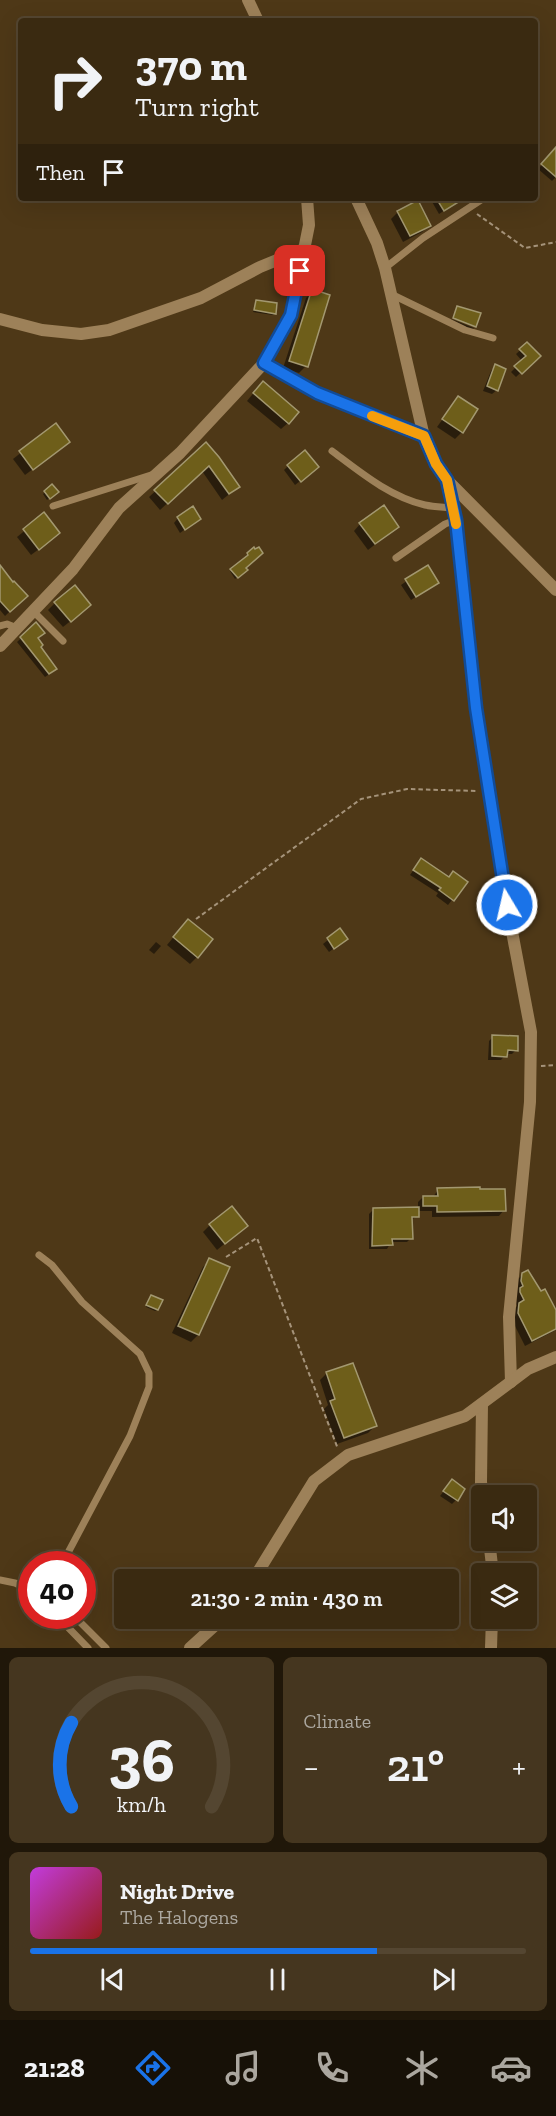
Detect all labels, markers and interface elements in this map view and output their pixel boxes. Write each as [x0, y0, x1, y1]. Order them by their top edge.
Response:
text: 370 m [135, 40, 247, 91]
icon: right [36, 42, 114, 120]
text: Turn right [135, 91, 259, 123]
icon: arrive [97, 156, 130, 189]
text: Then [36, 159, 85, 186]
pin [274, 245, 325, 296]
icon: arrive [283, 254, 316, 287]
position arrow [475, 873, 539, 937]
map controls [471, 1485, 537, 1629]
button: sound [471, 1485, 537, 1551]
speed limit sign: 40 [18, 1551, 96, 1629]
button: layers [471, 1563, 537, 1629]
text: 21:30 · 2 min · 430 m [191, 1585, 382, 1612]
text: Climate [304, 1709, 371, 1733]
text: 36 [108, 1722, 175, 1797]
text: 21° [387, 1739, 444, 1793]
text: − [304, 1747, 319, 1786]
text: + [512, 1747, 526, 1786]
text: km/h [117, 1792, 166, 1817]
text: Night Drive [120, 1878, 234, 1905]
text: The Halogens [120, 1905, 238, 1929]
icon: previous [96, 1963, 129, 1996]
icon: pause [261, 1963, 294, 1996]
icon: next [427, 1963, 460, 1996]
icon: directions [132, 2047, 174, 2089]
icon: music [222, 2047, 264, 2089]
icon: phone [311, 2047, 353, 2089]
icon: climate [401, 2047, 443, 2089]
icon: car [490, 2047, 532, 2089]
text: 21:28 [24, 2052, 85, 2084]

